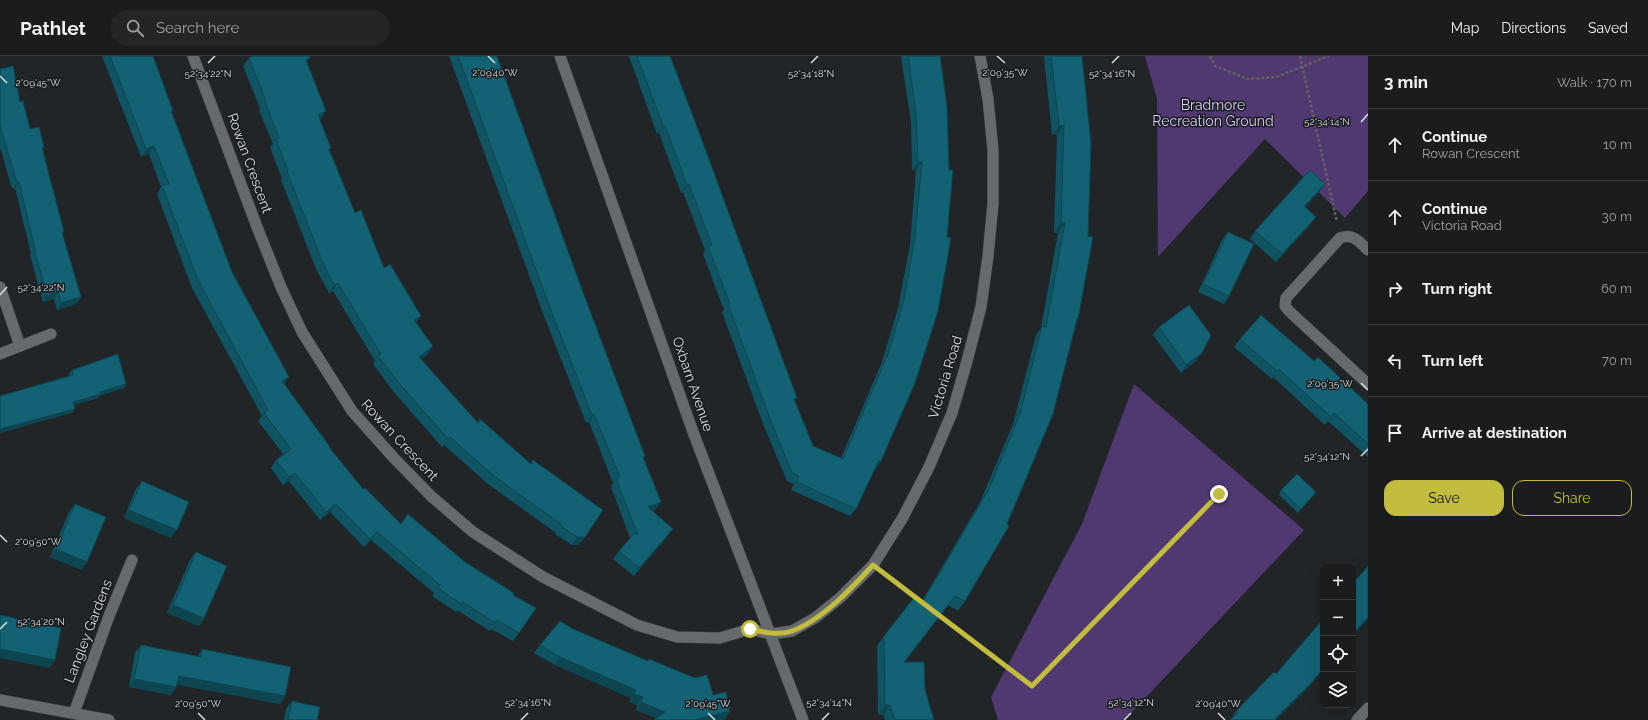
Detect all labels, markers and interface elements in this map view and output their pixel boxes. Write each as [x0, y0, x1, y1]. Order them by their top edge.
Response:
search box [110, 10, 390, 46]
text: Pathlet [20, 17, 86, 39]
icon: search [124, 17, 146, 39]
text: Search here [156, 19, 239, 37]
text: Map [1451, 20, 1479, 36]
text: Directions [1501, 20, 1566, 36]
text: Saved [1588, 20, 1628, 36]
text: 2°09'40"W [472, 67, 518, 78]
text: 2°09'35"W [982, 67, 1028, 78]
text: 52°34'22"N [185, 68, 231, 79]
text: 52°34'18"N [788, 68, 834, 79]
text: 52°34'16"N [1089, 68, 1135, 79]
text: 3 min [1384, 72, 1428, 92]
text: Walk · 170 m [1557, 75, 1632, 90]
text: 2°09'45"W [16, 77, 61, 88]
park label: Bradmore Recreation Ground [1152, 97, 1274, 129]
street label: Rowan Crescent [224, 111, 276, 216]
text: 52°34'14"N [1304, 116, 1350, 127]
text: Continue [1422, 128, 1487, 146]
icon: ahead [1384, 134, 1406, 156]
text: 10 m [1603, 137, 1632, 152]
text: Rowan Crescent [1422, 146, 1520, 161]
text: Continue [1422, 200, 1487, 218]
icon: ahead [1384, 206, 1406, 228]
text: 30 m [1602, 209, 1632, 224]
text: Victoria Road [1422, 218, 1502, 233]
icon: right [1384, 278, 1406, 300]
text: Turn right [1422, 280, 1492, 298]
text: 60 m [1601, 281, 1632, 296]
text: 52°34'22"N [18, 282, 64, 293]
street label: Victoria Road [925, 334, 965, 420]
street label: Oxbarn Avenue [669, 335, 717, 433]
icon: left [1384, 350, 1406, 372]
text: Turn left [1422, 352, 1483, 370]
text: 70 m [1602, 353, 1632, 368]
text: 2°09'35"W [1307, 378, 1353, 389]
street label: Rowan Crescent [358, 396, 442, 484]
icon: arrive [1384, 422, 1406, 444]
text: Arrive at destination [1422, 424, 1567, 442]
text: 52°34'12"N [1304, 451, 1350, 462]
button: Save [1384, 480, 1504, 516]
button: Share [1512, 480, 1632, 516]
route end [1210, 485, 1228, 503]
text: 2°09'50"W [15, 536, 62, 547]
map controls [1320, 564, 1356, 708]
button: + [1320, 564, 1356, 600]
street label: Langley Gardens [61, 577, 115, 685]
button: − [1320, 600, 1356, 636]
text: 52°34'20"N [17, 616, 65, 627]
route start [741, 620, 759, 638]
button: locate [1320, 636, 1356, 672]
button: layers [1320, 672, 1356, 708]
text: 52°34'16"N [505, 697, 551, 708]
text: 52°34'14"N [806, 697, 852, 708]
text: 52°34'12"N [1108, 697, 1154, 708]
text: 2°09'50"W [175, 698, 222, 709]
text: 2°09'45"W [686, 698, 731, 709]
text: 2°09'40"W [1195, 698, 1241, 709]

